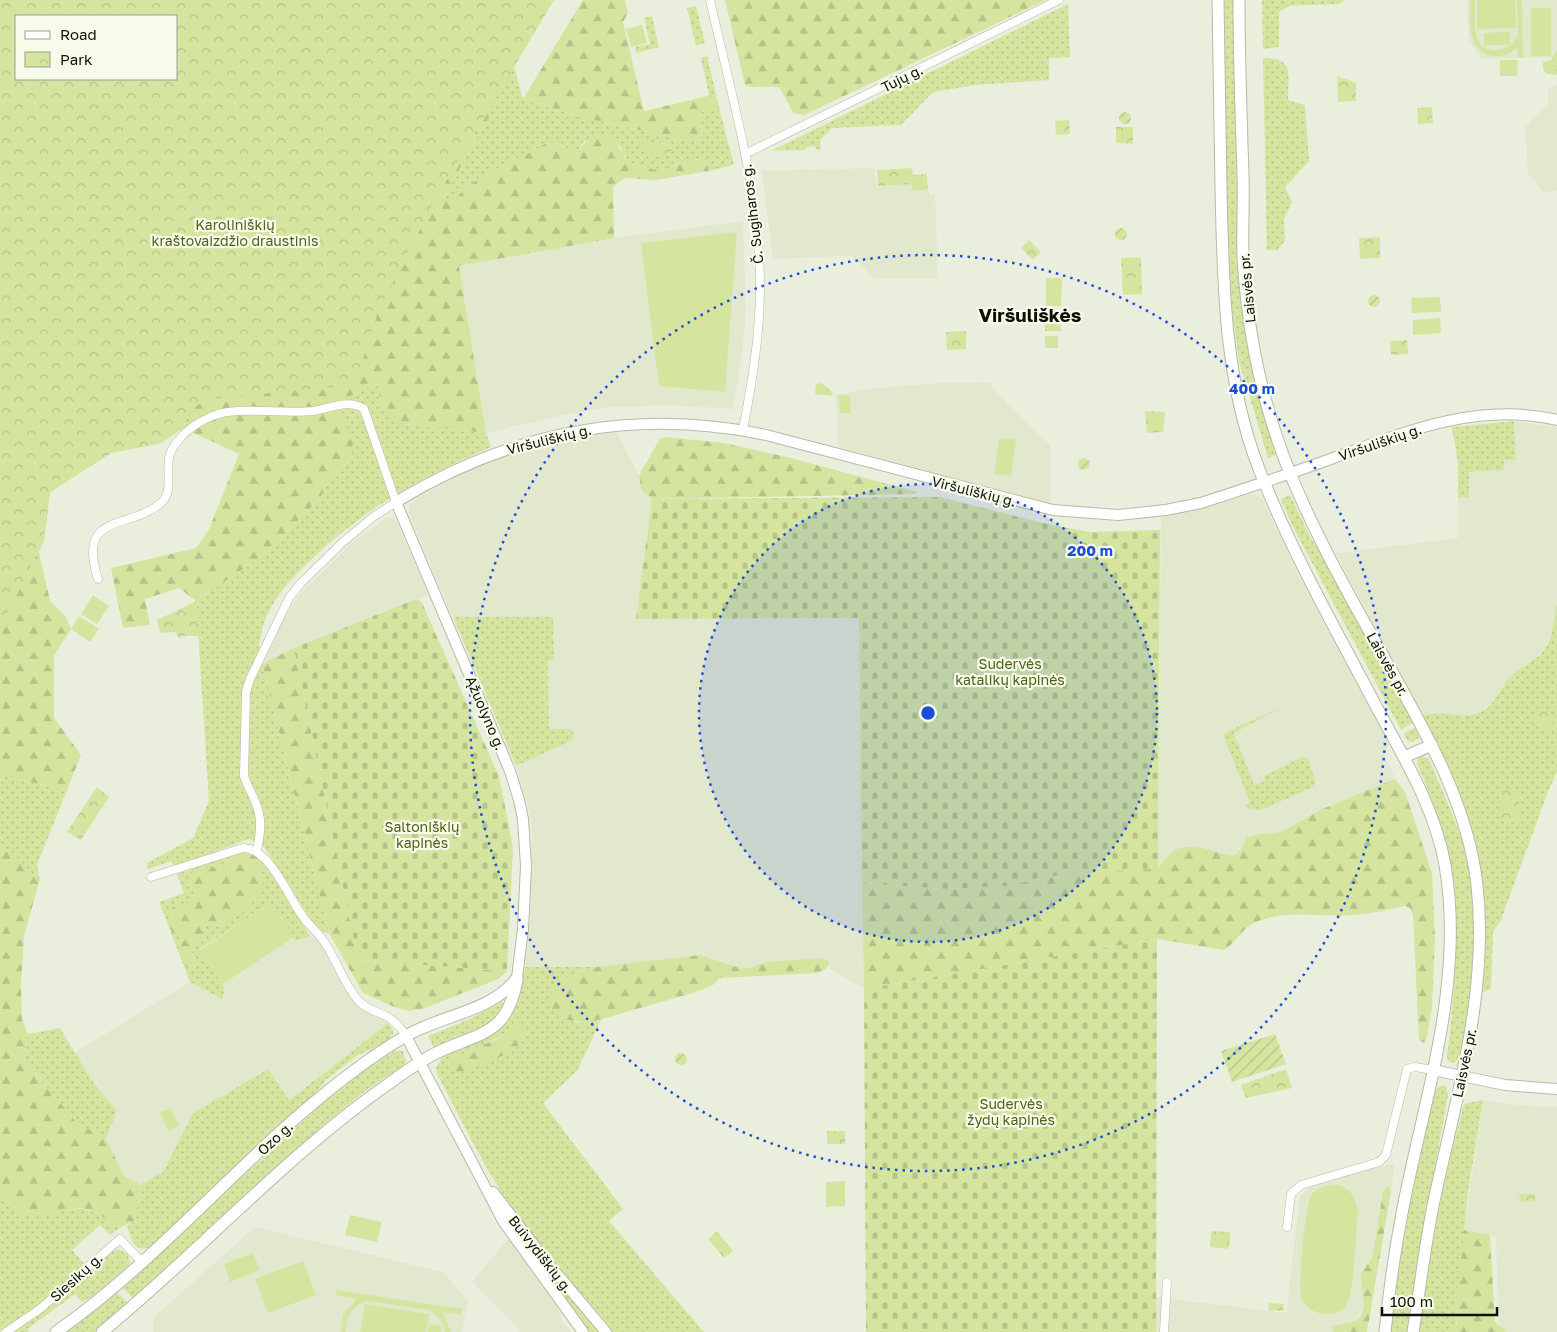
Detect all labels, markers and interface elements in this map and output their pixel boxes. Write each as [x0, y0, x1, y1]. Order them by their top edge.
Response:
legend [15, 15, 178, 80]
text: Road [60, 25, 97, 43]
text: Park [60, 50, 93, 68]
street label: Tujų g. [878, 61, 926, 95]
street label: Č. Sugiharos g. [737, 163, 767, 265]
park label: Karoliniškių kraštovaizdžio draustinis [152, 216, 318, 249]
street label: Laisvės pr. [1235, 252, 1259, 324]
district label: Viršuliškės [979, 303, 1082, 326]
text: 400 m [1229, 379, 1275, 397]
street label: Viršuliškių g. [505, 420, 593, 458]
street label: Viršuliškių g. [1336, 420, 1424, 464]
street label: Viršuliškių g. [930, 472, 1018, 510]
text: 200 m [1067, 541, 1113, 559]
street label: Laisvės pr. [1363, 629, 1413, 699]
park label: Sudervės katalikų kapinės [955, 655, 1065, 688]
street label: Ąžuolyno g. [463, 673, 509, 753]
centre of rings [919, 704, 937, 722]
park label: Saltoniškių kapinės [385, 818, 459, 851]
street label: Laisvės pr. [1448, 1027, 1480, 1099]
park label: Sudervės žydų kapinės [967, 1095, 1055, 1128]
street label: Ozo g. [254, 1117, 296, 1159]
street label: Buivydiškių g. [505, 1212, 577, 1296]
street label: Siesikų g. [46, 1249, 106, 1305]
scale bar [1382, 1284, 1497, 1316]
text: 100 m [1390, 1292, 1433, 1310]

